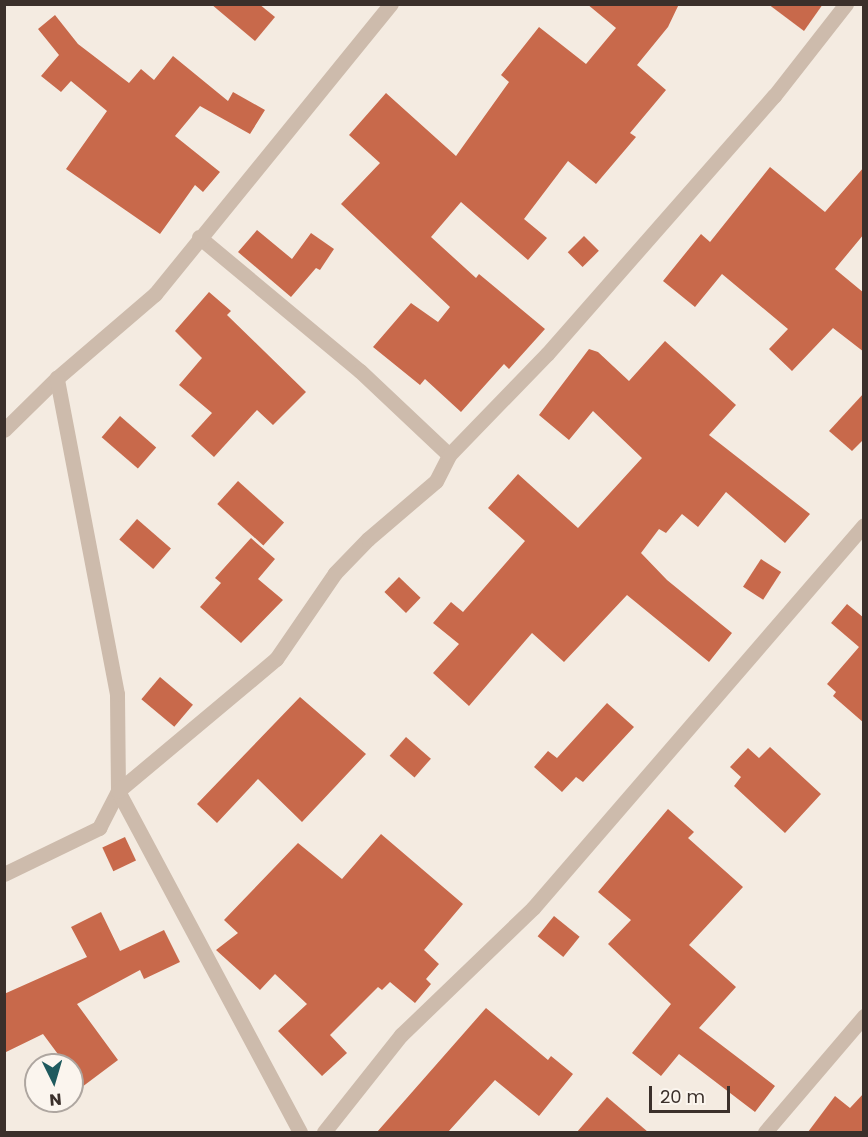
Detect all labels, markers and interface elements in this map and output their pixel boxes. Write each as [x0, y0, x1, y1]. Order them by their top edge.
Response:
north arrow [24, 1053, 84, 1113]
scale bar [652, 1074, 733, 1112]
text: 20 m [660, 1084, 705, 1109]
text: N [48, 1087, 62, 1111]

